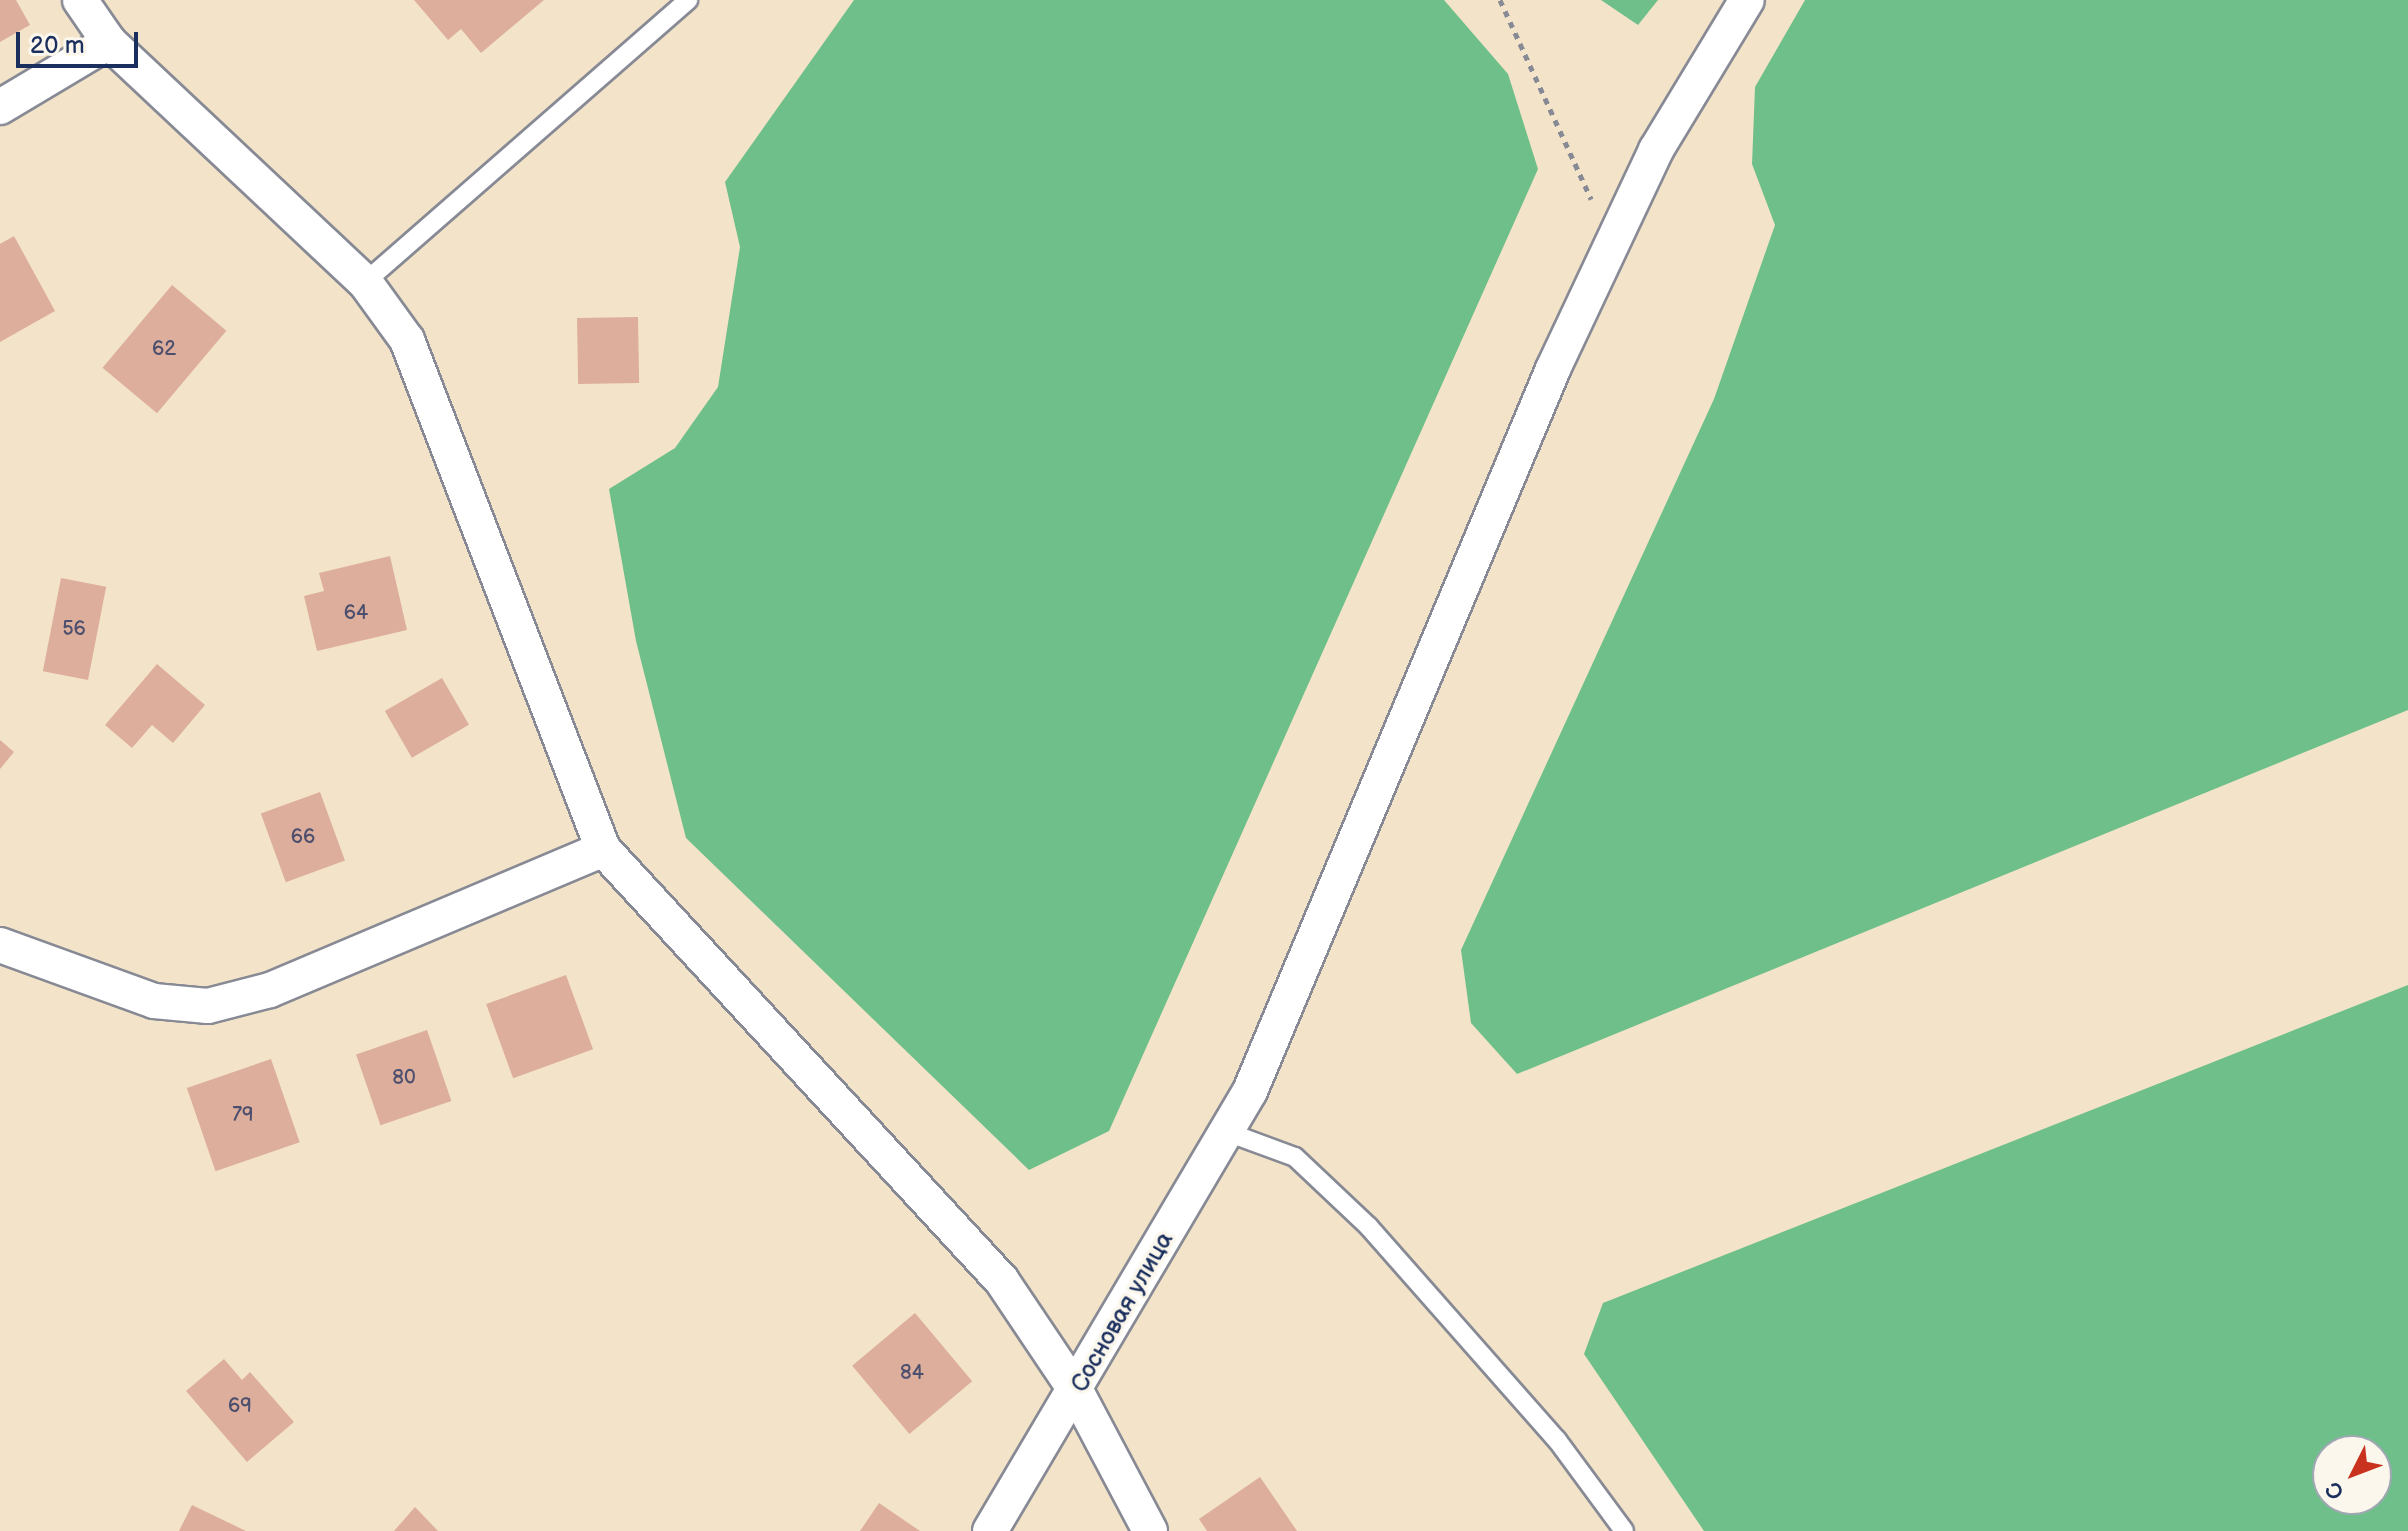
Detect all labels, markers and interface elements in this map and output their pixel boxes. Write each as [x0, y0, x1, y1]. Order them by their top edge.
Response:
scale bar [20, 16, 142, 66]
text: 20 m [30, 31, 85, 60]
house number: 62 [152, 337, 176, 361]
house number: 64 [344, 601, 368, 625]
house number: 56 [62, 617, 86, 641]
house number: 66 [291, 825, 315, 849]
house number: 80 [392, 1066, 416, 1090]
house number: 79 [232, 1103, 254, 1127]
street label: Сосновая улица [1065, 1227, 1179, 1397]
house number: 84 [900, 1361, 924, 1385]
house number: 69 [228, 1394, 252, 1418]
north arrow [2312, 1435, 2392, 1515]
text: С [2320, 1475, 2350, 1505]

